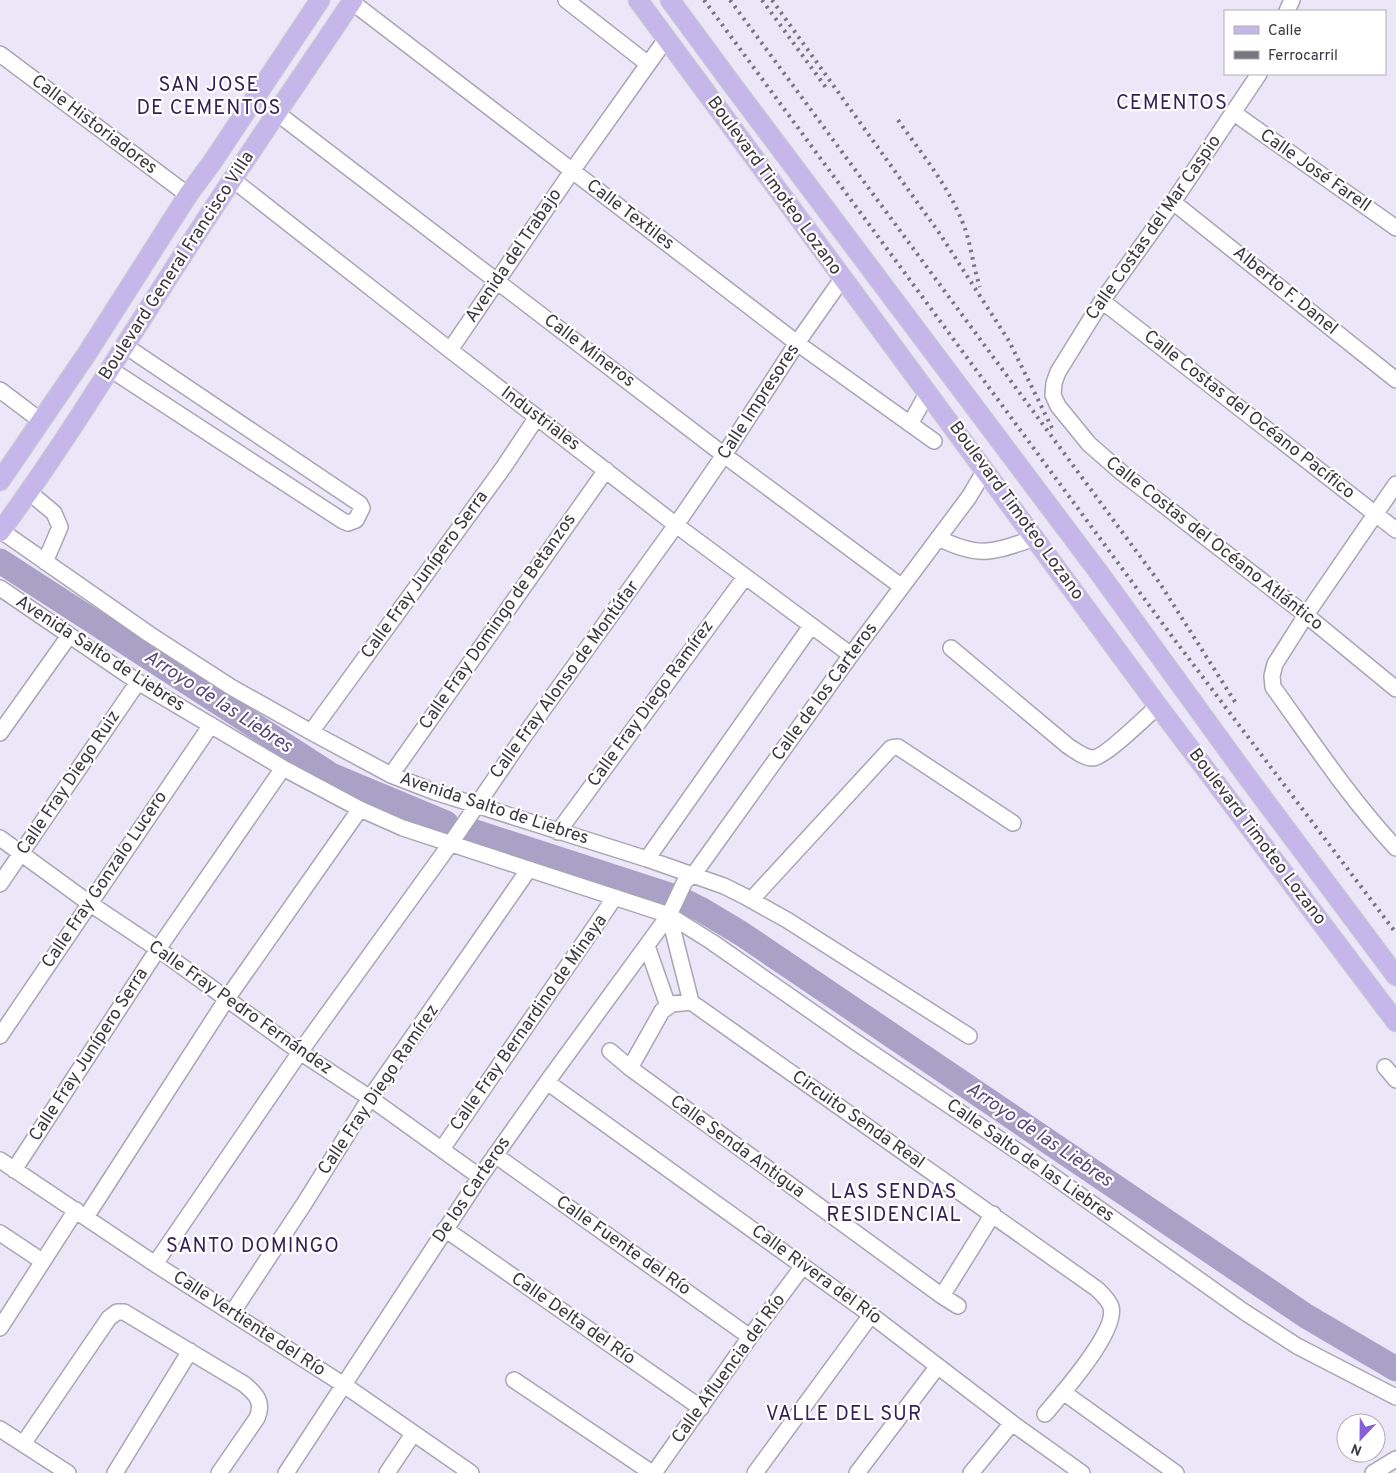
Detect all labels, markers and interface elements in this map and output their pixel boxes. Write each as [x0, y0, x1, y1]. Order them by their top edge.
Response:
legend [1224, 10, 1386, 75]
text: Calle [1268, 22, 1302, 41]
text: Ferrocarril [1268, 47, 1338, 66]
street label: Calle Historiadores [26, 70, 162, 180]
district label: SAN JOSE DE CEMENTOS [136, 73, 282, 122]
district label: CEMENTOS [1116, 91, 1228, 117]
street label: Boulevard Timoteo Lozano [701, 92, 847, 280]
street label: Calle José Farell [1255, 124, 1375, 218]
street label: Calle Costas del Mar Caspio [1081, 131, 1227, 325]
street label: Boulevard General Francisco Villa [94, 147, 260, 385]
street label: Calle Textiles [581, 174, 679, 256]
street label: Avenida del Trabajo [461, 185, 567, 327]
street label: Alberto F. Danel [1228, 242, 1342, 340]
street label: Calle Mineros [539, 309, 639, 393]
street label: Calle Costas del Océano Pacífico [1139, 325, 1359, 505]
street label: Calle Impresores [713, 340, 805, 464]
street label: Industriales [496, 382, 584, 456]
street label: Boulevard Timoteo Lozano [943, 417, 1089, 605]
street label: Calle Costas del Océano Atlántico [1101, 452, 1327, 636]
street label: Calle Fray Junípero Serra [356, 486, 494, 664]
street label: Calle Fray Domingo de Betanzos [414, 509, 582, 735]
street label: Calle Fray Alonso de Montúfar [485, 576, 645, 784]
street label: Avenida Salto de Liebres [11, 591, 189, 717]
street label: Calle Fray Diego Ramírez [583, 616, 719, 792]
street label: Calle de los Carteros [767, 618, 883, 766]
water label: Arroyo de las Liebres [140, 645, 297, 759]
street label: Calle Fray Diego Ruiz [12, 706, 126, 860]
street label: Boulevard Timoteo Lozano [1183, 744, 1331, 930]
street label: Avenida Salto de Liebres [396, 768, 592, 850]
street label: Calle Fray Gonzalo Lucero [37, 787, 173, 973]
street label: Calle Fray Bernardino de Minaya [445, 910, 613, 1136]
street label: Calle Fray Pedro Fernández [143, 936, 337, 1080]
street label: Calle Fray Junípero Serra [24, 964, 154, 1146]
street label: Calle Fray Diego Ramírez [313, 1000, 445, 1180]
street label: Circuito Senda Real [787, 1066, 929, 1174]
water label: Arroyo de las Liebres [961, 1077, 1117, 1193]
street label: Calle Senda Antigua [665, 1090, 809, 1204]
street label: Calle Salto de las Liebres [941, 1094, 1119, 1228]
street label: De los Carteros [428, 1132, 516, 1248]
district label: LAS SENDAS RESIDENCIAL [826, 1180, 962, 1229]
street label: Calle Fuente del Río [551, 1191, 695, 1301]
street label: Calle Rivera del Río [746, 1220, 886, 1330]
district label: SANTO DOMINGO [166, 1234, 340, 1260]
street label: Calle Vertiente del Río [168, 1266, 330, 1382]
street label: Calle Delta del Río [506, 1268, 640, 1370]
street label: Calle Afluencia del Río [667, 1290, 791, 1448]
district label: VALLE DEL SUR [766, 1402, 922, 1428]
north arrow [1336, 1413, 1386, 1463]
text: N [1349, 1439, 1365, 1458]

